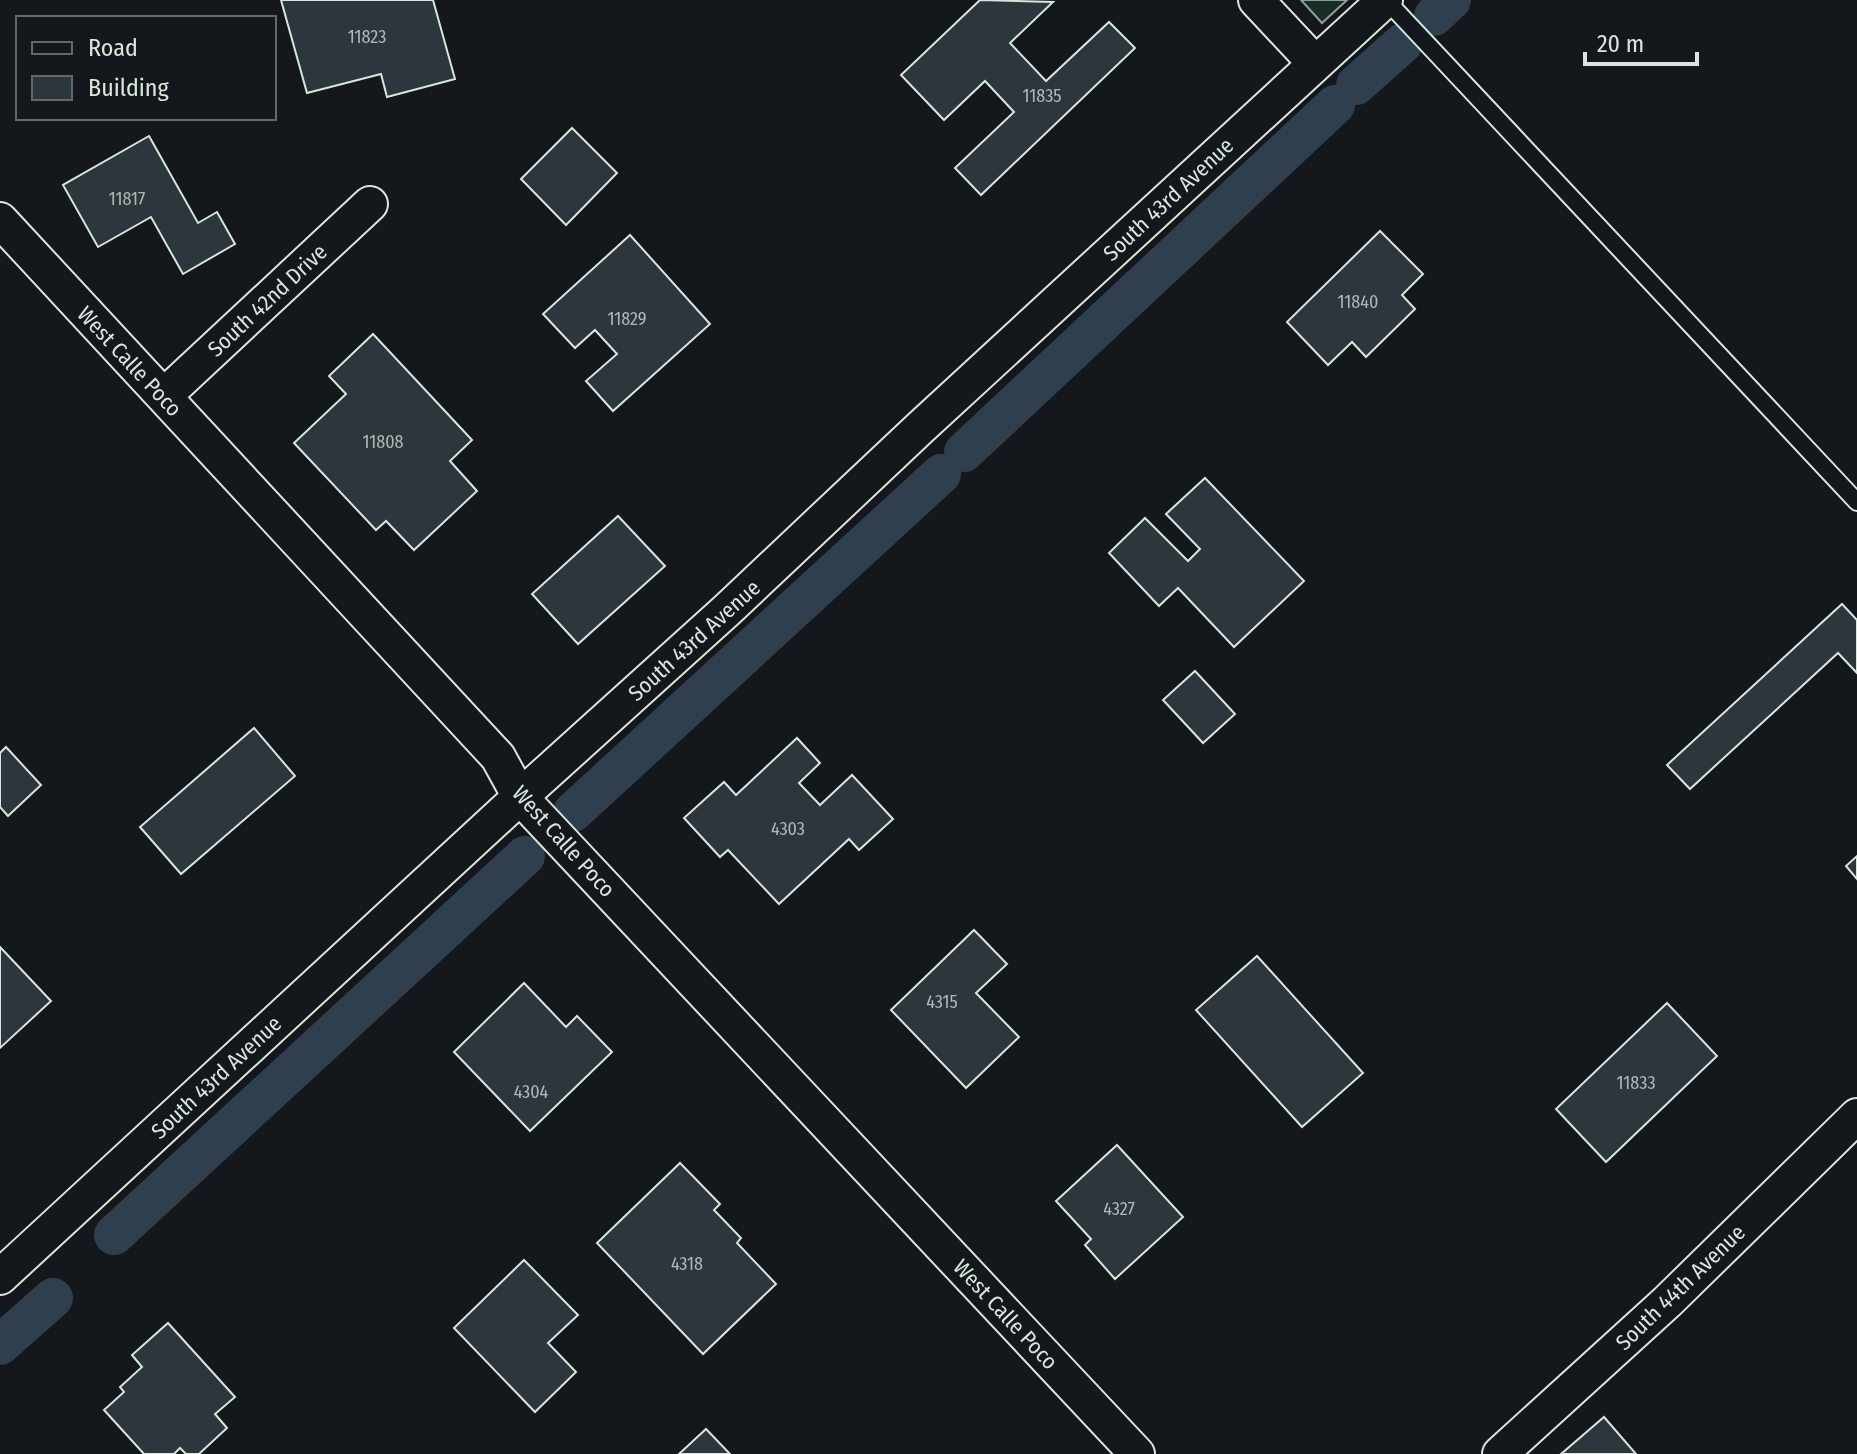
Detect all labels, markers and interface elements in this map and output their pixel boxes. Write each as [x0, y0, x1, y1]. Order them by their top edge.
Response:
legend [16, 16, 276, 120]
scale bar [1585, 16, 1697, 66]
house number: 11823 [348, 26, 386, 48]
text: 20 m [1597, 30, 1644, 58]
text: Road [88, 34, 138, 62]
text: Building [88, 74, 170, 102]
house number: 11835 [1022, 85, 1062, 107]
street label: South 43rd Avenue [1098, 132, 1239, 267]
house number: 11817 [109, 188, 145, 210]
street label: South 42nd Drive [202, 238, 333, 362]
house number: 11840 [1338, 291, 1378, 313]
street label: West Calle Poco [72, 301, 188, 422]
house number: 11829 [607, 308, 647, 330]
house number: 11808 [362, 431, 404, 453]
street label: South 43rd Avenue [623, 574, 766, 707]
street label: West Calle Poco [506, 780, 621, 903]
house number: 4303 [771, 818, 805, 840]
house number: 4315 [926, 991, 958, 1013]
street label: South 43rd Avenue [146, 1010, 287, 1145]
house number: 11833 [1616, 1072, 1656, 1094]
house number: 4304 [514, 1081, 549, 1103]
house number: 4327 [1103, 1198, 1135, 1220]
street label: South 44th Avenue [1610, 1219, 1751, 1356]
house number: 4318 [671, 1253, 703, 1275]
street label: West Calle Poco [948, 1254, 1064, 1375]

